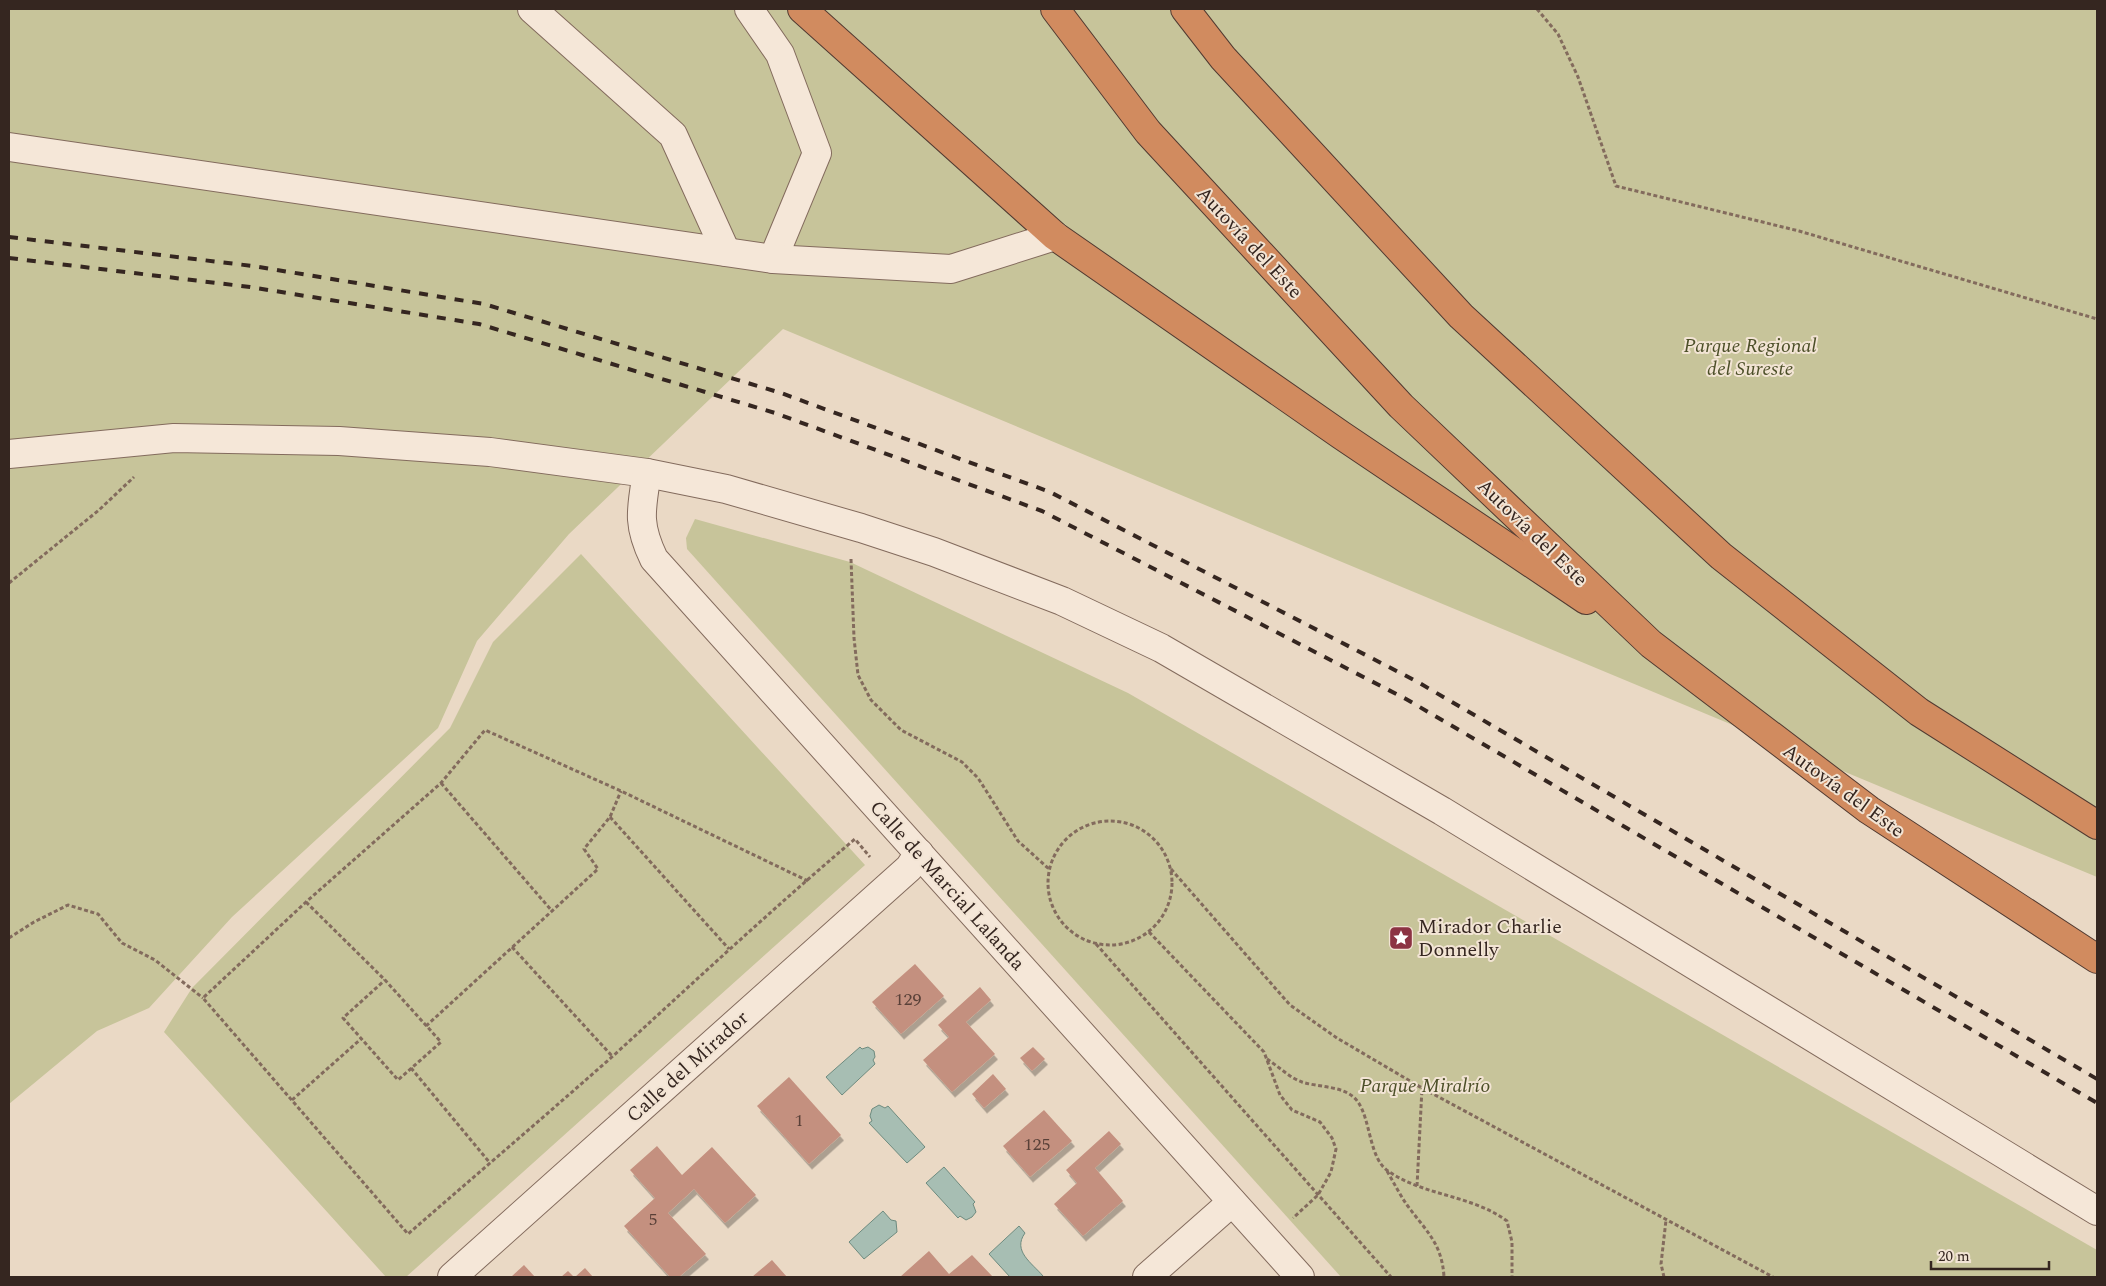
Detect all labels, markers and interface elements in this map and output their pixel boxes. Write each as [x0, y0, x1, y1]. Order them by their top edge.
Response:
street label: Autovía del Este [1189, 180, 1309, 306]
park label: Parque Regional del Sureste [1683, 331, 1817, 384]
street label: Autovía del Este [1470, 472, 1595, 594]
street label: Autovía del Este [1776, 736, 1911, 845]
street label: Calle de Marcial Lalanda [862, 794, 1032, 978]
place label: Mirador Charlie Donnelly [1418, 912, 1562, 965]
place icon: Mirador Charlie Donnelly [1388, 925, 1414, 951]
house number: 129 [895, 986, 922, 1013]
street label: Calle del Mirador [620, 1003, 756, 1130]
park label: Parque Miralrío [1360, 1071, 1490, 1101]
house number: 1 [795, 1107, 804, 1134]
house number: 125 [1024, 1131, 1051, 1158]
house number: 5 [649, 1206, 658, 1233]
scale bar [1931, 1238, 2048, 1270]
text: 20 m [1938, 1245, 1970, 1268]

